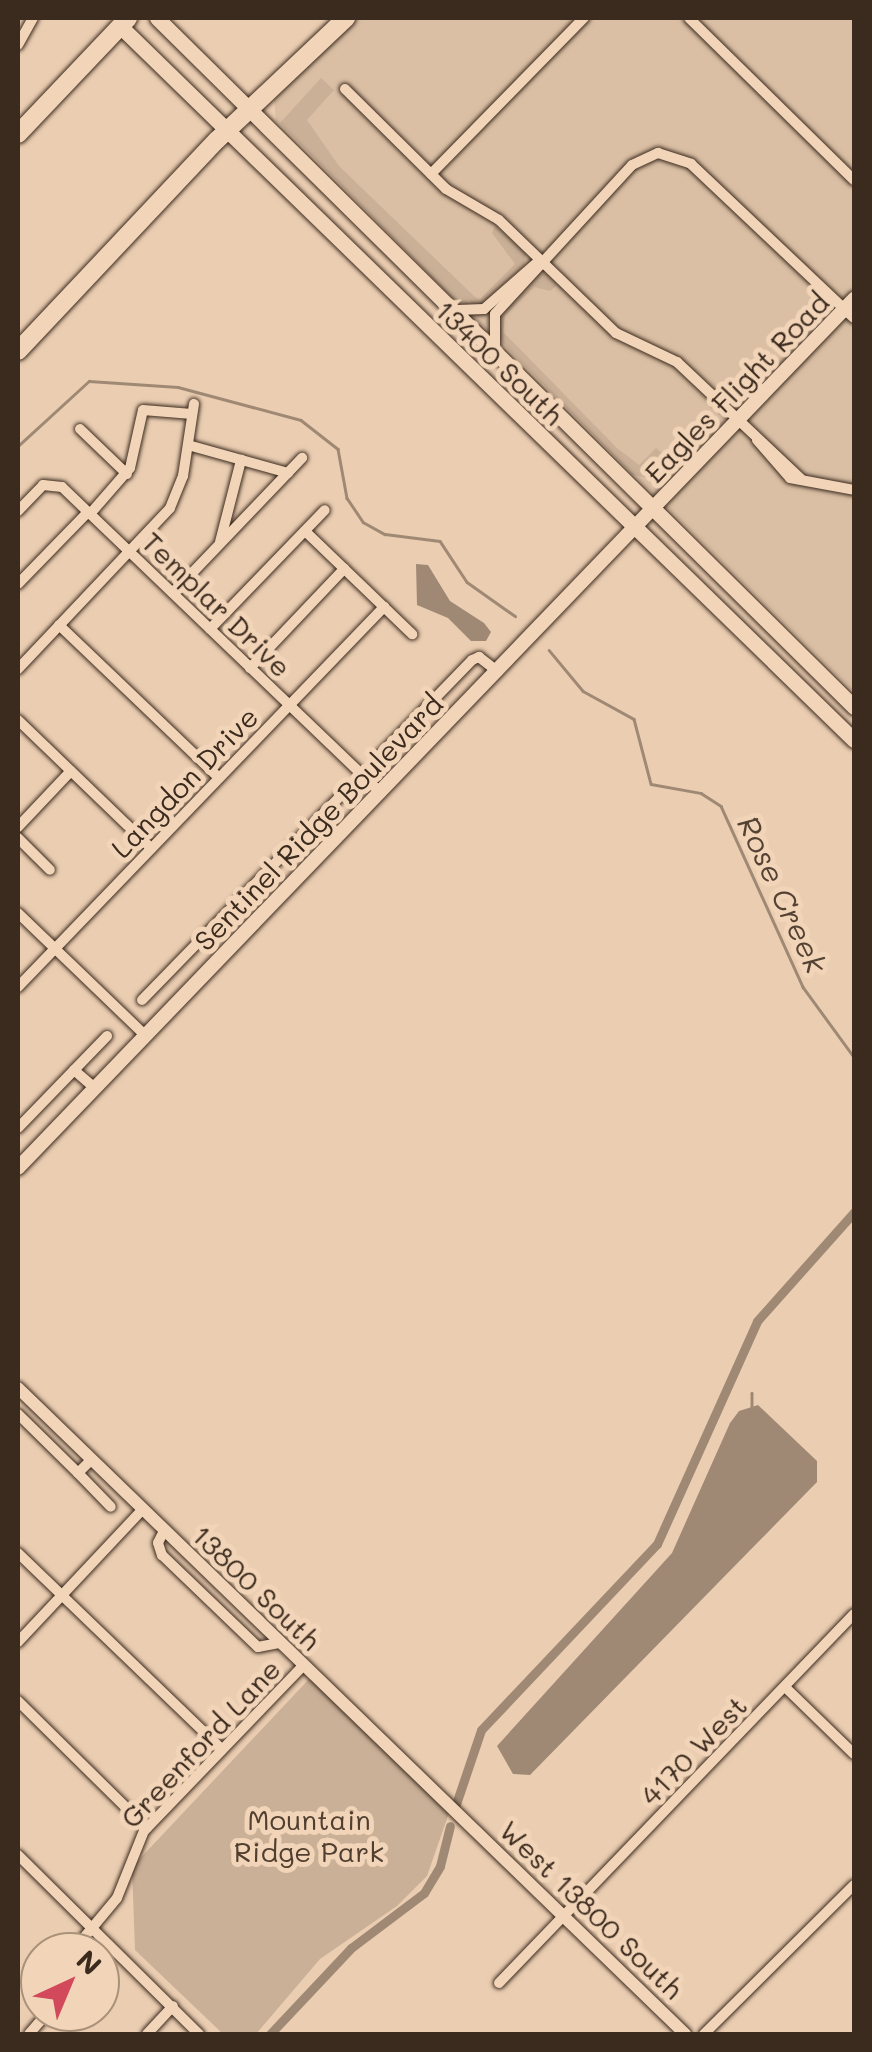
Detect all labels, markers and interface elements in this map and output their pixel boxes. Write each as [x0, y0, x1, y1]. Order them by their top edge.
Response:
street label: Eagles Flight Road [637, 285, 835, 489]
street label: 13400 South [429, 293, 571, 431]
street label: Templar Drive [136, 525, 298, 683]
street label: Sentinel Ridge Boulevard [187, 687, 449, 957]
street label: Langdon Drive [104, 700, 264, 864]
water label: Rose Creek [731, 810, 835, 978]
street label: 13800 South [186, 1518, 328, 1656]
street label: Greenford Lane [113, 1652, 287, 1834]
street label: 4170 West [633, 1688, 753, 1812]
park label: Mountain Ridge Park [234, 1802, 384, 1868]
street label: West 13800 South [493, 1813, 691, 2005]
north arrow [20, 1932, 120, 2032]
text: N [69, 1942, 110, 1982]

